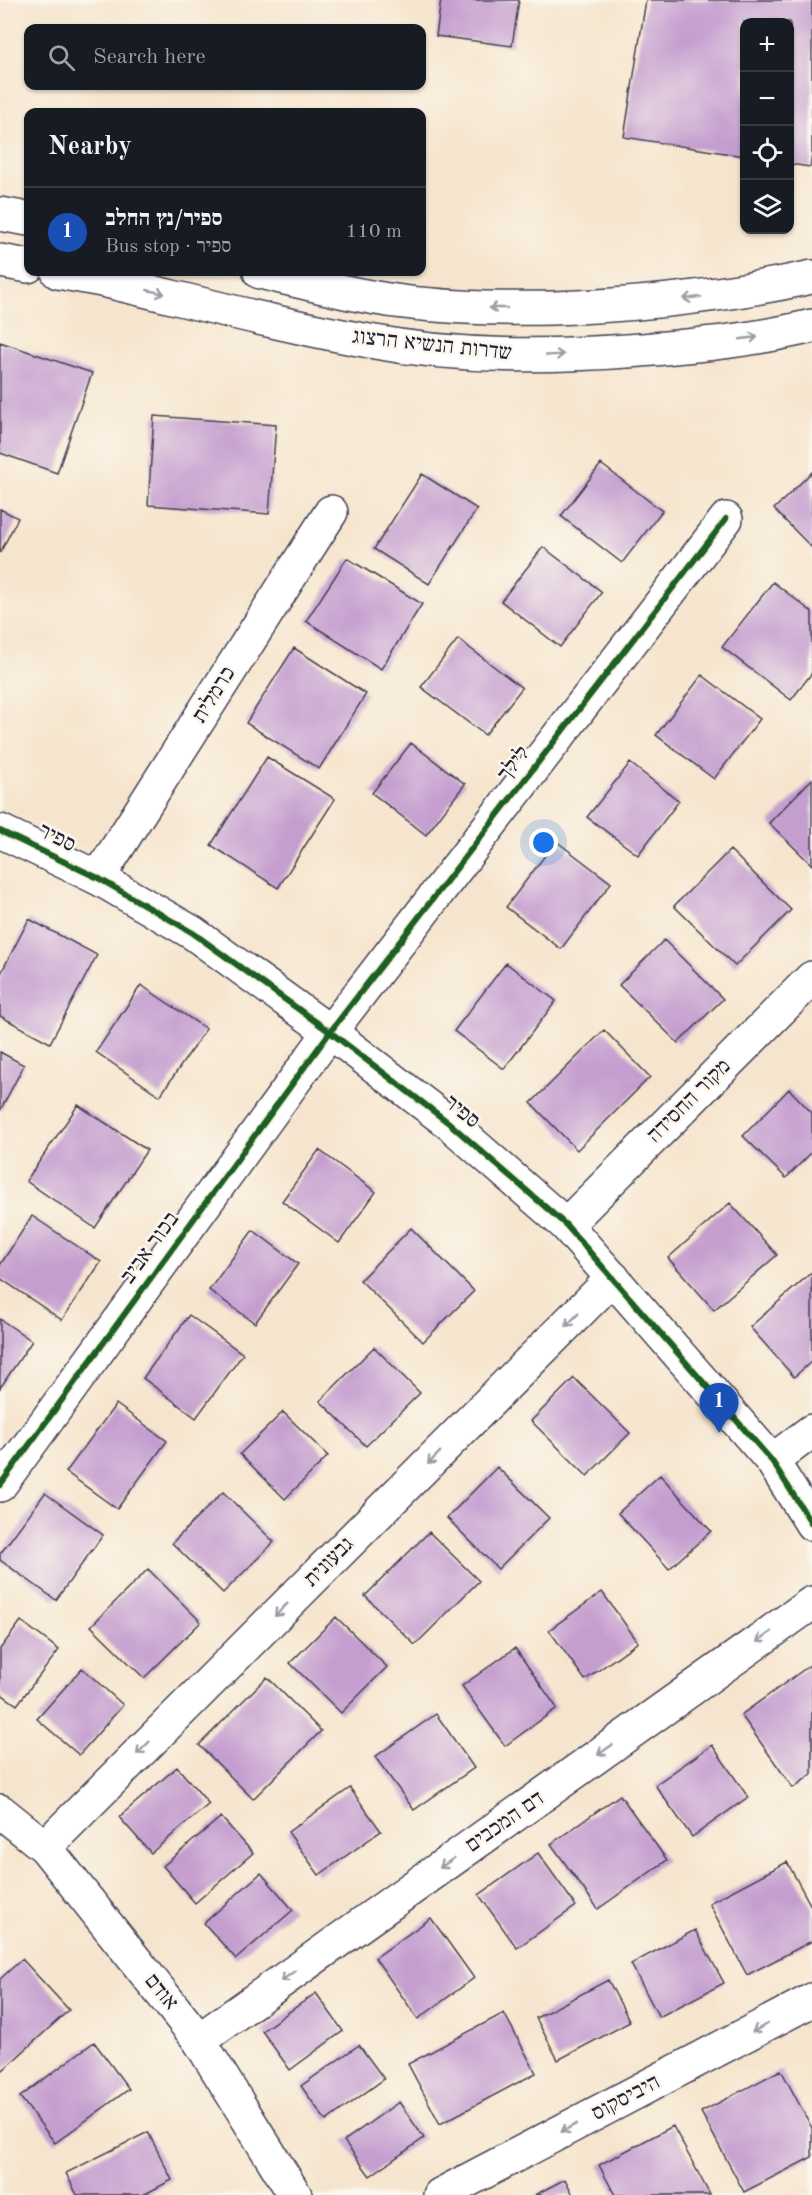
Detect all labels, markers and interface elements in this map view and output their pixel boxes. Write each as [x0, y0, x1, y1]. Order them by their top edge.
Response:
map controls [740, 18, 794, 234]
button: + [740, 18, 794, 72]
search box [24, 24, 426, 90]
icon: search [45, 41, 78, 74]
text: Search here [93, 46, 206, 68]
button: − [740, 72, 794, 126]
button: locate [740, 126, 794, 180]
text: Nearby [48, 134, 132, 160]
button: layers [740, 180, 794, 234]
text: ספיר/נץ החלב [105, 208, 222, 230]
text: 1 [62, 222, 73, 242]
text: 110 m [346, 222, 402, 242]
text: Bus stop · ספיר [105, 237, 231, 257]
one-way arrow [146, 287, 165, 299]
one-way arrow [683, 293, 703, 304]
one-way arrow [488, 302, 508, 314]
street label: שדרות הנשיא הרצוג [351, 326, 513, 364]
one-way arrow [738, 332, 758, 343]
one-way arrow [544, 349, 564, 360]
street label: כרמלית [187, 662, 240, 727]
street label: לילך [493, 742, 534, 786]
street label: ספיר [35, 820, 79, 856]
your location [529, 828, 558, 857]
street label: מקור החסידה [643, 1055, 735, 1147]
street label: ספיר [440, 1091, 484, 1133]
street label: בכור אביב [117, 1208, 183, 1288]
one-way arrow [564, 1312, 579, 1327]
pin: 1 [700, 1384, 738, 1433]
one-way arrow [426, 1450, 441, 1465]
street label: גבעונית [300, 1533, 358, 1591]
one-way arrow [274, 1603, 288, 1618]
one-way arrow [757, 1631, 773, 1643]
one-way arrow [136, 1741, 151, 1756]
one-way arrow [598, 1744, 614, 1756]
street label: דם המכבים [462, 1787, 548, 1857]
one-way arrow [439, 1857, 455, 1869]
street label: אודם [140, 1970, 182, 2014]
one-way arrow [280, 1970, 296, 1982]
one-way arrow [751, 2022, 769, 2034]
street label: היביסקוס [588, 2071, 664, 2125]
one-way arrow [560, 2122, 578, 2134]

